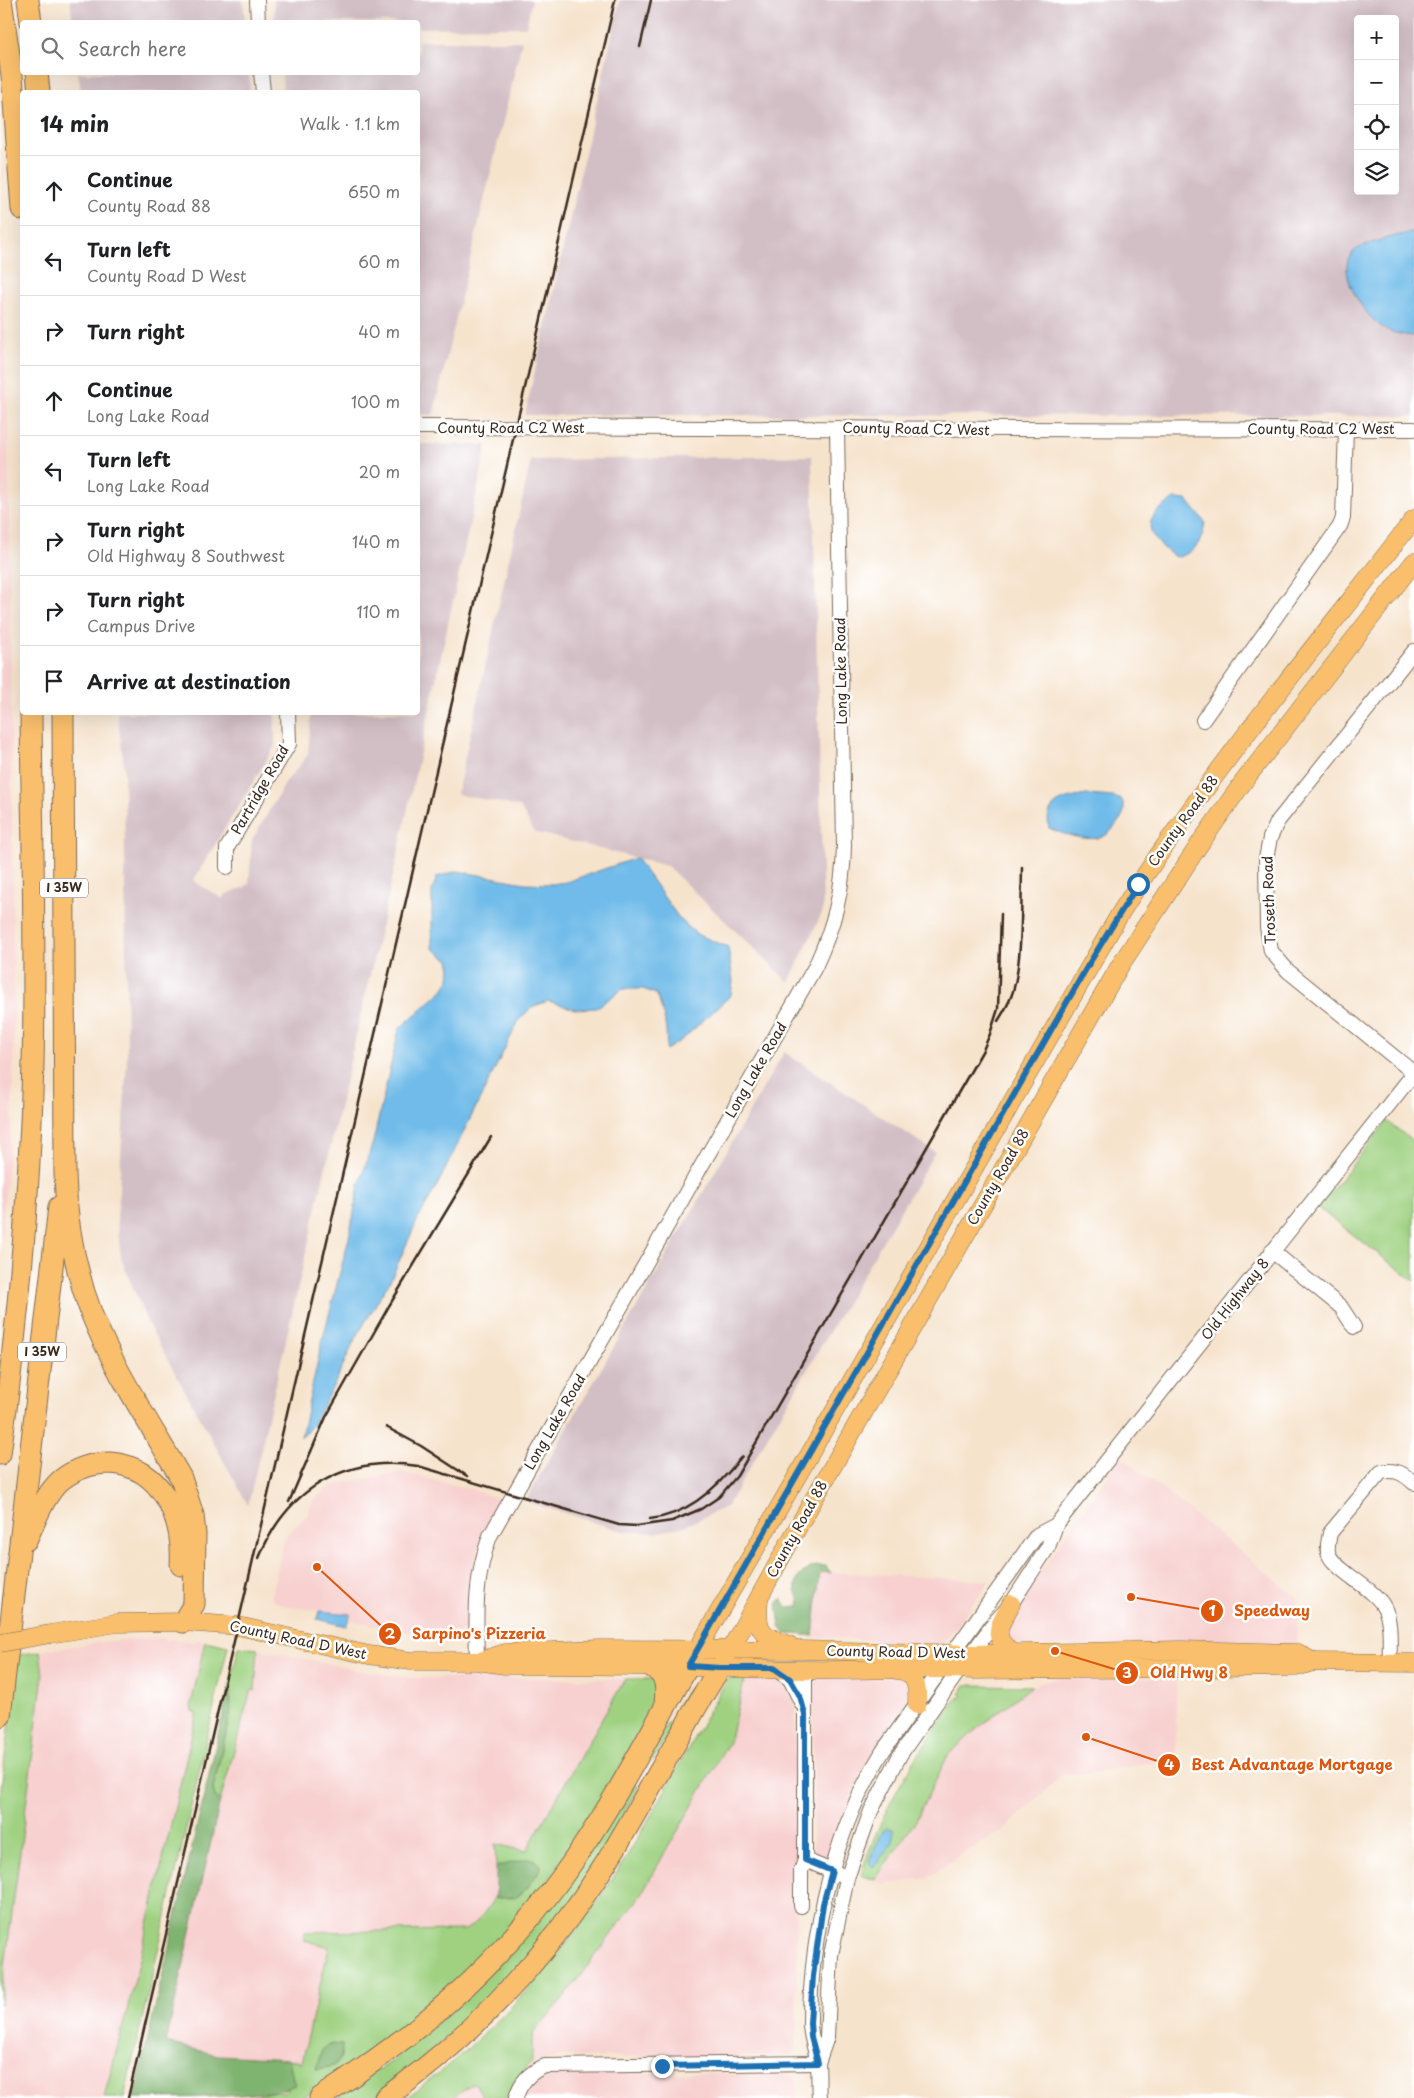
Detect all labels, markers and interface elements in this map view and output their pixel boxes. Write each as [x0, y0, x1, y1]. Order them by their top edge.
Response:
map controls [1354, 15, 1399, 195]
button: + [1354, 15, 1399, 60]
search box [20, 20, 420, 75]
icon: search [38, 34, 66, 62]
text: Search here [78, 34, 187, 62]
button: − [1354, 60, 1399, 105]
button: locate [1354, 105, 1399, 150]
text: 14 min [40, 107, 109, 139]
text: Walk · 1.1 km [300, 111, 400, 135]
button: layers [1354, 150, 1399, 195]
text: Continue [87, 165, 173, 193]
icon: ahead [40, 177, 68, 205]
text: 650 m [348, 179, 400, 203]
text: County Road 88 [87, 193, 211, 217]
text: Turn left [87, 235, 171, 263]
icon: left [40, 247, 68, 275]
text: 60 m [358, 249, 400, 273]
text: County Road D West [87, 263, 246, 287]
icon: right [40, 317, 68, 345]
text: Turn right [87, 317, 185, 345]
text: 40 m [358, 319, 400, 343]
text: Continue [87, 375, 173, 403]
icon: ahead [40, 387, 68, 415]
text: 100 m [351, 389, 400, 413]
text: Long Lake Road [87, 403, 210, 427]
street label: County Road C2 West [437, 417, 585, 438]
street label: County Road C2 West [842, 417, 990, 440]
street label: County Road C2 West [1247, 418, 1395, 439]
text: Turn left [87, 445, 171, 473]
icon: left [40, 457, 68, 485]
text: 20 m [359, 459, 400, 483]
text: Long Lake Road [87, 473, 210, 497]
text: Turn right [87, 515, 185, 543]
icon: right [40, 527, 68, 555]
text: 140 m [352, 529, 400, 553]
text: Old Highway 8 Southwest [87, 543, 285, 567]
text: Turn right [87, 585, 185, 613]
icon: right [40, 597, 68, 625]
text: 110 m [357, 599, 400, 623]
text: Campus Drive [87, 613, 195, 637]
street label: Long Lake Road [829, 617, 852, 725]
icon: arrive [40, 667, 68, 695]
text: Arrive at destination [87, 667, 291, 695]
street label: Partridge Road [225, 741, 294, 839]
street label: County Road 88 [1142, 771, 1223, 871]
street label: Troseth Road [1256, 855, 1281, 945]
route start [1127, 873, 1150, 896]
road number: I 35W [40, 878, 88, 898]
street label: Long Lake Road [720, 1018, 792, 1122]
street label: County Road 88 [961, 1124, 1034, 1229]
street label: Old Highway 8 [1196, 1253, 1273, 1344]
road number: I 35W [18, 1342, 66, 1361]
street label: Long Lake Road [519, 1370, 591, 1474]
street label: County Road 88 [761, 1476, 832, 1581]
callout: Speedway [1199, 1596, 1320, 1626]
text: 1 [1208, 1598, 1216, 1621]
text: Speedway [1234, 1598, 1310, 1621]
street label: County Road D West [228, 1615, 369, 1664]
callout: Sarpino's Pizzeria [377, 1619, 556, 1649]
text: 2 [385, 1621, 396, 1644]
text: Sarpino's Pizzeria [412, 1621, 546, 1644]
street label: County Road D West [826, 1640, 966, 1663]
callout: Old Hwy 8 [1114, 1658, 1238, 1688]
text: 3 [1122, 1660, 1132, 1683]
text: Old Hwy 8 [1150, 1660, 1228, 1683]
callout: Best Advantage Mortgage [1156, 1750, 1403, 1780]
text: 4 [1164, 1752, 1174, 1775]
text: Best Advantage Mortgage [1191, 1752, 1393, 1775]
route end [651, 2055, 674, 2078]

